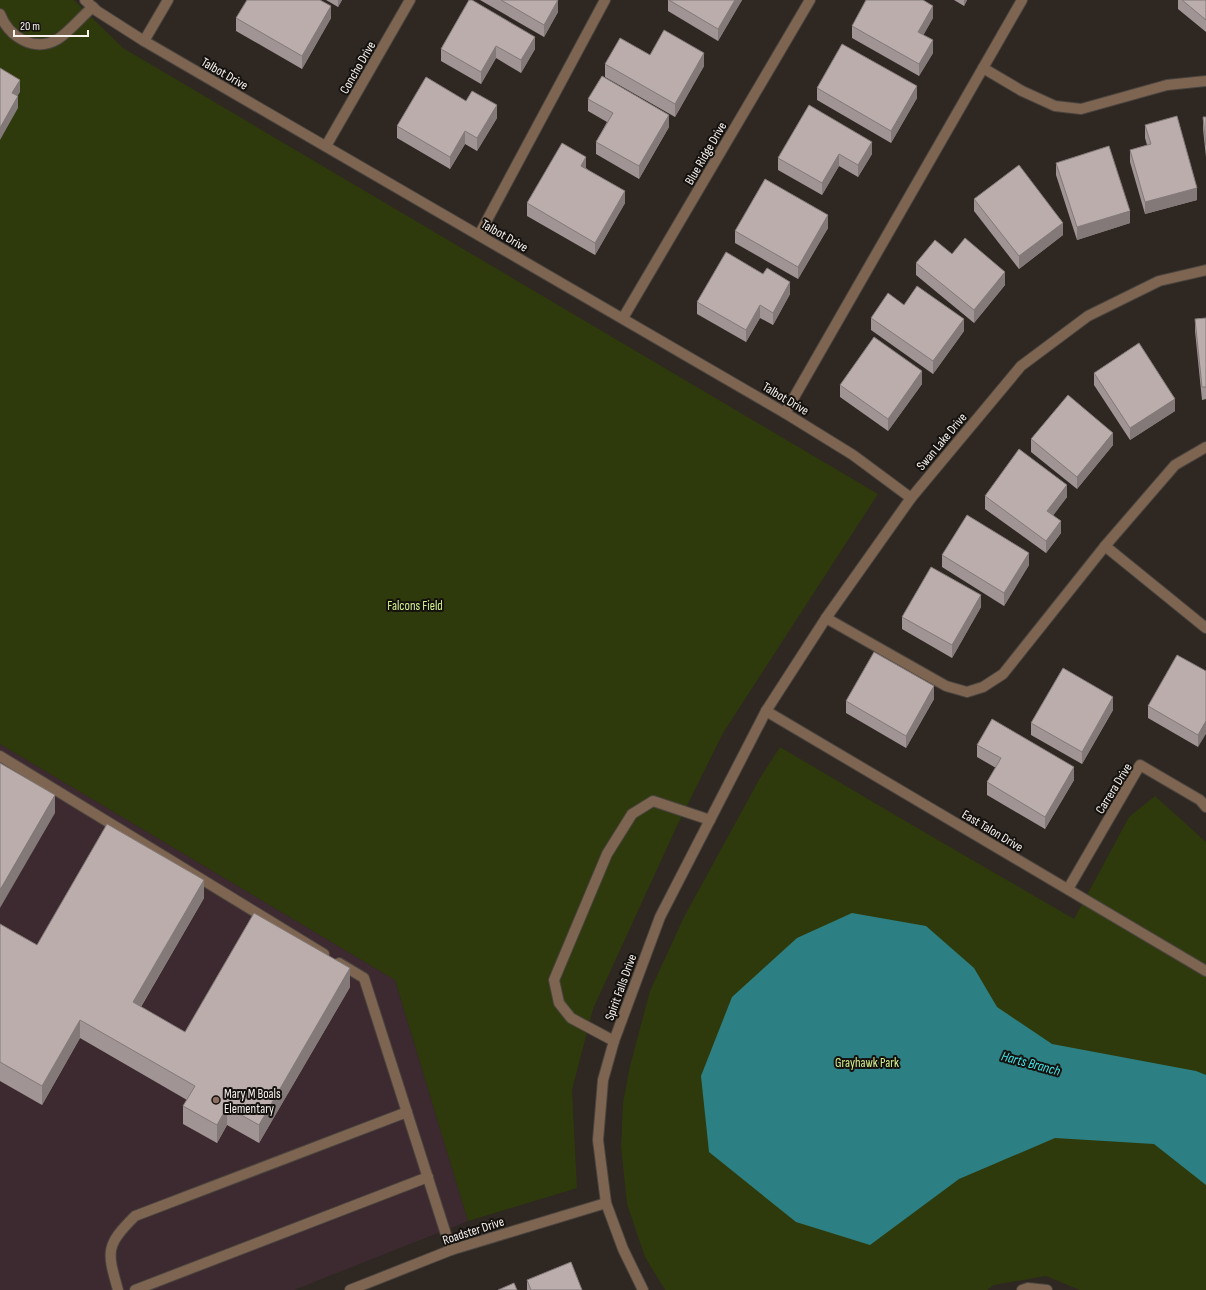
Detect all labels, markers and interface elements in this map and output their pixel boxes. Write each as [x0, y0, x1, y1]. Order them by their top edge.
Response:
scale bar [14, 12, 88, 38]
text: 20 m [20, 19, 40, 34]
street label: Concho Drive [336, 38, 379, 97]
street label: Talbot Drive [198, 54, 251, 94]
street label: Blue Ridge Drive [681, 119, 730, 188]
street label: Talbot Drive [478, 216, 531, 256]
street label: Talbot Drive [759, 379, 812, 419]
street label: Swan Lake Drive [913, 410, 970, 474]
park label: Falcons Field [387, 598, 443, 614]
street label: Carrera Drive [1092, 760, 1136, 817]
street label: East Talon Drive [959, 806, 1026, 855]
street label: Spirit Falls Drive [602, 952, 640, 1023]
water label: Harts Branch [999, 1047, 1062, 1080]
park label: Grayhawk Park [835, 1055, 899, 1071]
place label: Mary M Boals Elementary [224, 1086, 281, 1117]
marker: Mary M Boals Elementary [211, 1095, 221, 1105]
street label: Roadster Drive [440, 1213, 506, 1248]

